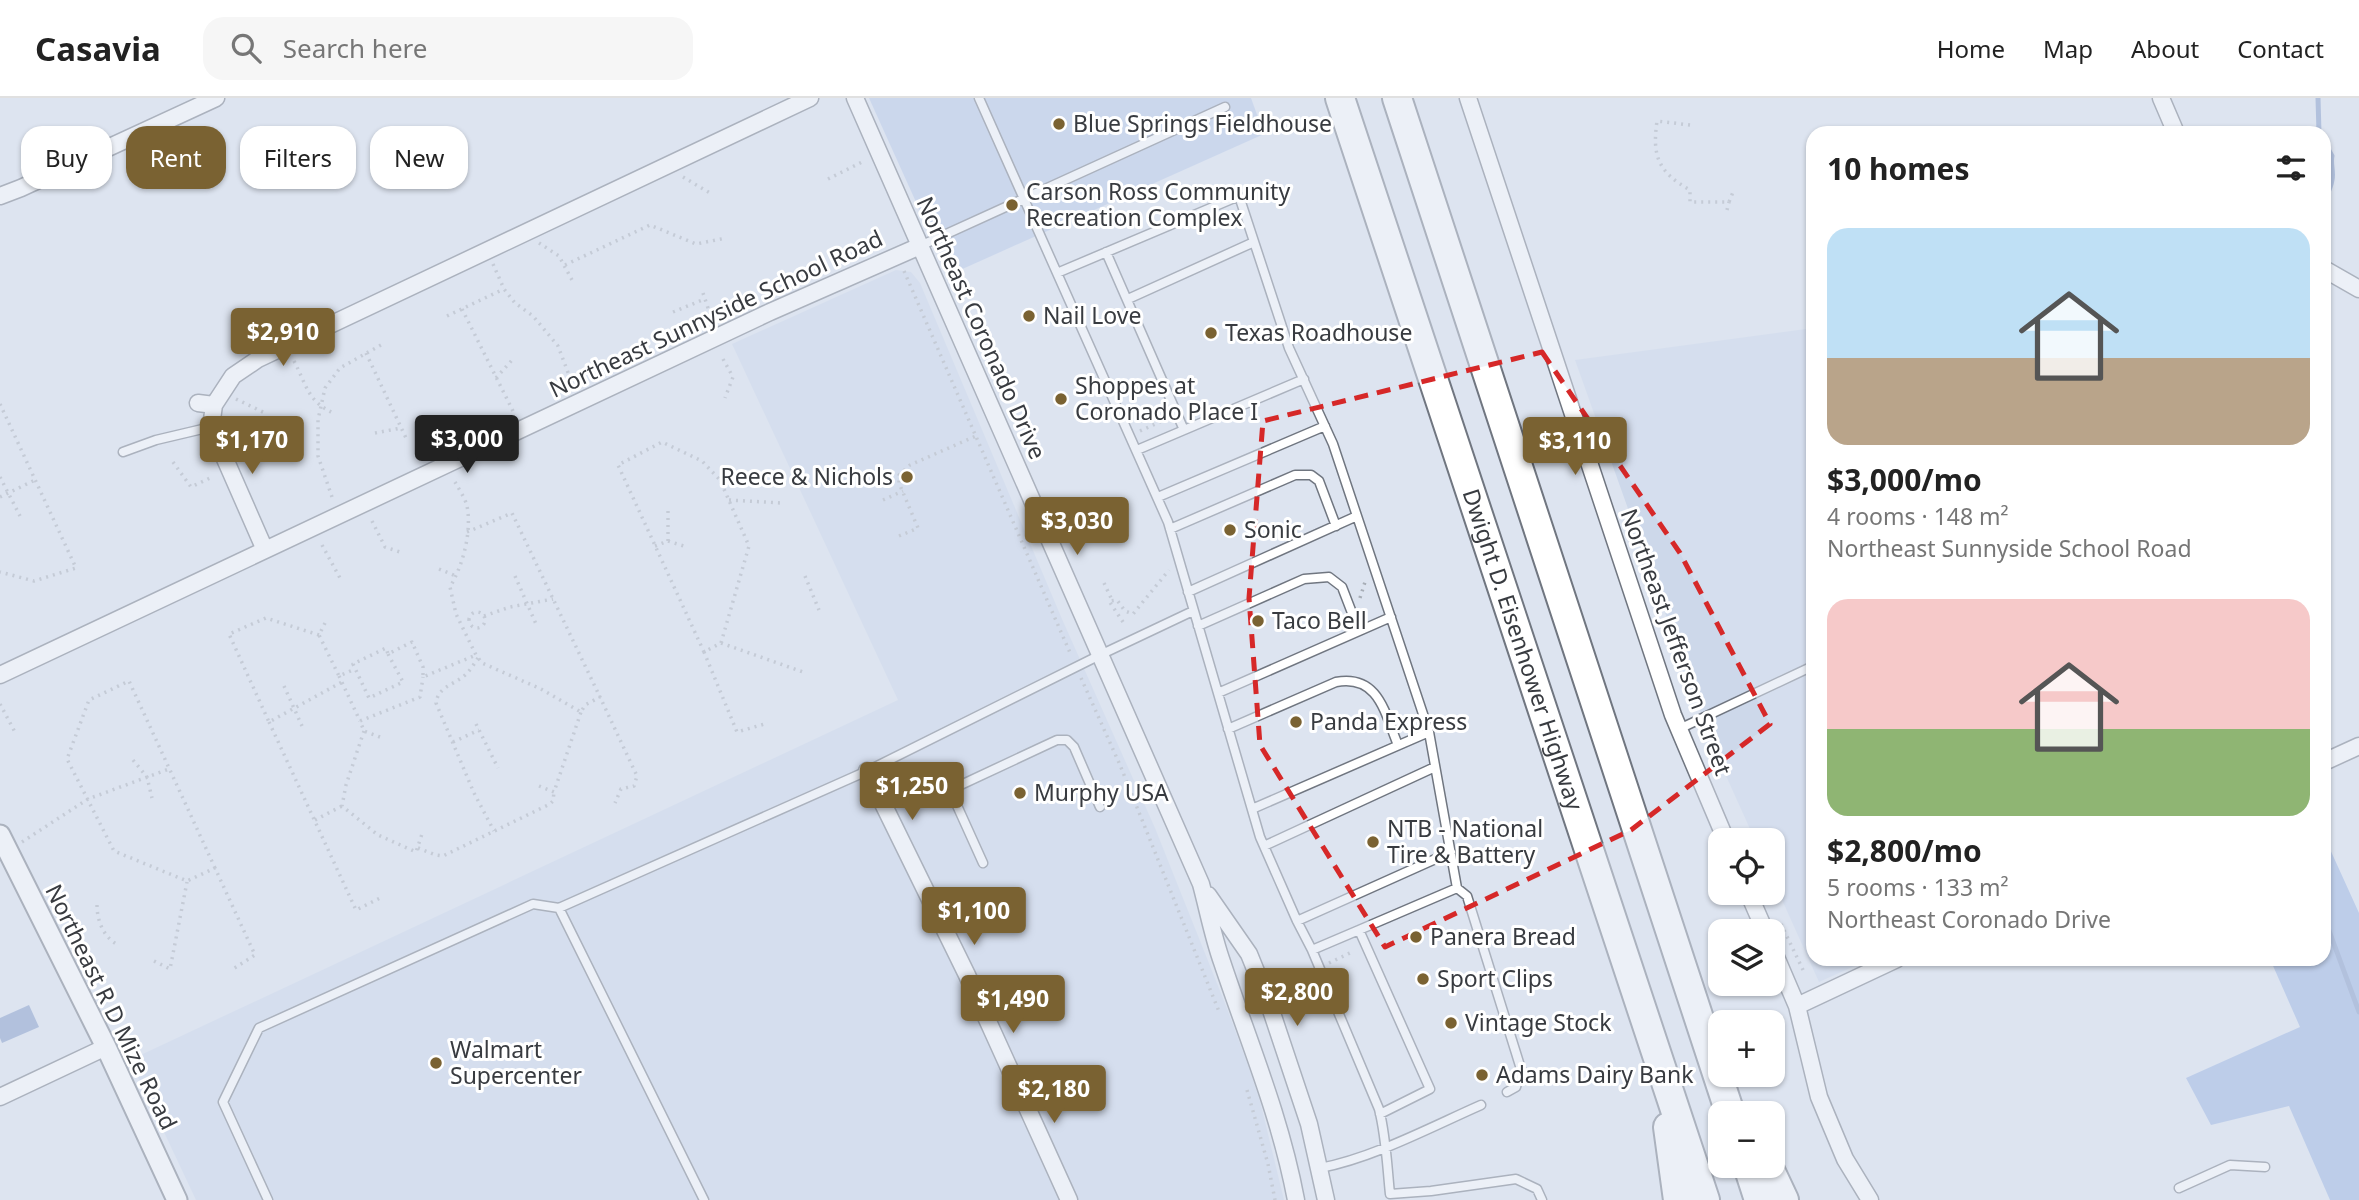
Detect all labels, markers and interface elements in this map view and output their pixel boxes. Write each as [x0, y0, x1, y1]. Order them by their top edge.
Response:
search box [203, 17, 693, 80]
text: Casavia [35, 26, 161, 71]
icon: search [227, 29, 265, 67]
text: Search here [283, 30, 427, 66]
text: Home [1937, 32, 2005, 65]
text: Map [2043, 32, 2093, 65]
text: About [2131, 32, 2199, 65]
text: Contact [2237, 32, 2324, 65]
place label: Blue Springs Fieldhouse [1073, 107, 1332, 139]
marker: Blue Springs Fieldhouse [1051, 116, 1067, 132]
chip: Buy [21, 126, 112, 189]
chip: Rent [126, 126, 226, 189]
chip: Filters [240, 126, 356, 189]
chip: New [370, 126, 468, 189]
text: 10 homes [1827, 148, 1970, 189]
icon: filters [2272, 149, 2310, 187]
place label: Carson Ross Community Recreation Complex [1026, 175, 1290, 233]
street label: Northeast Coronado Drive [910, 191, 1054, 464]
marker: Carson Ross Community Recreation Complex [1004, 197, 1020, 213]
street label: Northeast Sunnyside School Road [544, 222, 888, 405]
icon: home [2006, 273, 2132, 399]
place label: Nail Love [1043, 299, 1141, 331]
pin: $2,910 [226, 308, 340, 368]
marker: Nail Love [1021, 308, 1037, 324]
text: $2,910 [247, 315, 319, 347]
place label: Texas Roadhouse [1225, 316, 1412, 348]
marker: Texas Roadhouse [1203, 325, 1219, 341]
place label: Shoppes at Coronado Place I [1075, 369, 1258, 427]
marker: Shoppes at Coronado Place I [1053, 391, 1069, 407]
pin: $1,170 [195, 416, 309, 476]
pin: $3,000 [410, 416, 524, 475]
pin: $3,110 [1518, 418, 1632, 477]
text: $3,000 [431, 422, 503, 454]
text: $1,170 [216, 423, 288, 455]
text: $3,110 [1539, 424, 1611, 456]
text: $3,000/mo [1827, 459, 1982, 500]
place label: Reece & Nichols [720, 460, 893, 492]
marker: Reece & Nichols [899, 469, 915, 485]
street label: Dwight D. Eisenhower Highway [1455, 484, 1592, 814]
pin: $3,030 [1020, 498, 1134, 557]
text: 4 rooms · 148 m² [1827, 500, 2009, 532]
text: $3,030 [1041, 504, 1113, 536]
street label: Northeast Jefferson Street [1614, 504, 1740, 779]
place label: Sonic [1244, 513, 1302, 545]
marker: Sonic [1222, 522, 1238, 538]
text: Northeast Sunnyside School Road [1827, 532, 2192, 564]
place label: Taco Bell [1272, 604, 1367, 636]
marker: Taco Bell [1250, 613, 1266, 629]
icon: home [2006, 644, 2132, 770]
place label: Panda Express [1310, 705, 1467, 737]
marker: Panda Express [1288, 714, 1304, 730]
pin: $1,250 [855, 762, 969, 822]
text: $1,250 [876, 769, 948, 801]
place label: Murphy USA [1034, 776, 1169, 808]
marker: Murphy USA [1012, 785, 1028, 801]
place label: NTB - National Tire & Battery [1387, 812, 1543, 870]
map controls [1708, 828, 1785, 1178]
button: locate [1708, 828, 1785, 905]
text: $2,800/mo [1827, 830, 1982, 871]
marker: NTB - National Tire & Battery [1365, 834, 1381, 850]
text: 5 rooms · 133 m² [1827, 871, 2009, 903]
street label: Northeast R D Mize Road [38, 878, 185, 1135]
pin: $1,100 [917, 888, 1031, 947]
text: $1,100 [938, 894, 1010, 926]
text: Northeast Coronado Drive [1827, 903, 2111, 935]
button: layers [1708, 919, 1785, 996]
place label: Panera Bread [1430, 920, 1576, 952]
marker: Panera Bread [1408, 929, 1424, 945]
place label: Sport Clips [1437, 962, 1553, 994]
pin: $2,800 [1240, 968, 1354, 1028]
marker: Sport Clips [1415, 971, 1431, 987]
text: $2,800 [1261, 975, 1333, 1007]
pin: $1,490 [956, 976, 1070, 1035]
text: $1,490 [977, 982, 1049, 1014]
place label: Vintage Stock [1465, 1006, 1612, 1038]
button: + [1708, 1010, 1785, 1087]
marker: Vintage Stock [1443, 1015, 1459, 1031]
place label: Walmart Supercenter [450, 1033, 582, 1091]
marker: Walmart Supercenter [428, 1055, 444, 1071]
place label: Adams Dairy Bank [1496, 1058, 1694, 1090]
pin: $2,180 [997, 1066, 1111, 1125]
marker: Adams Dairy Bank [1474, 1067, 1490, 1083]
text: $2,180 [1018, 1072, 1090, 1104]
button: − [1708, 1101, 1785, 1178]

